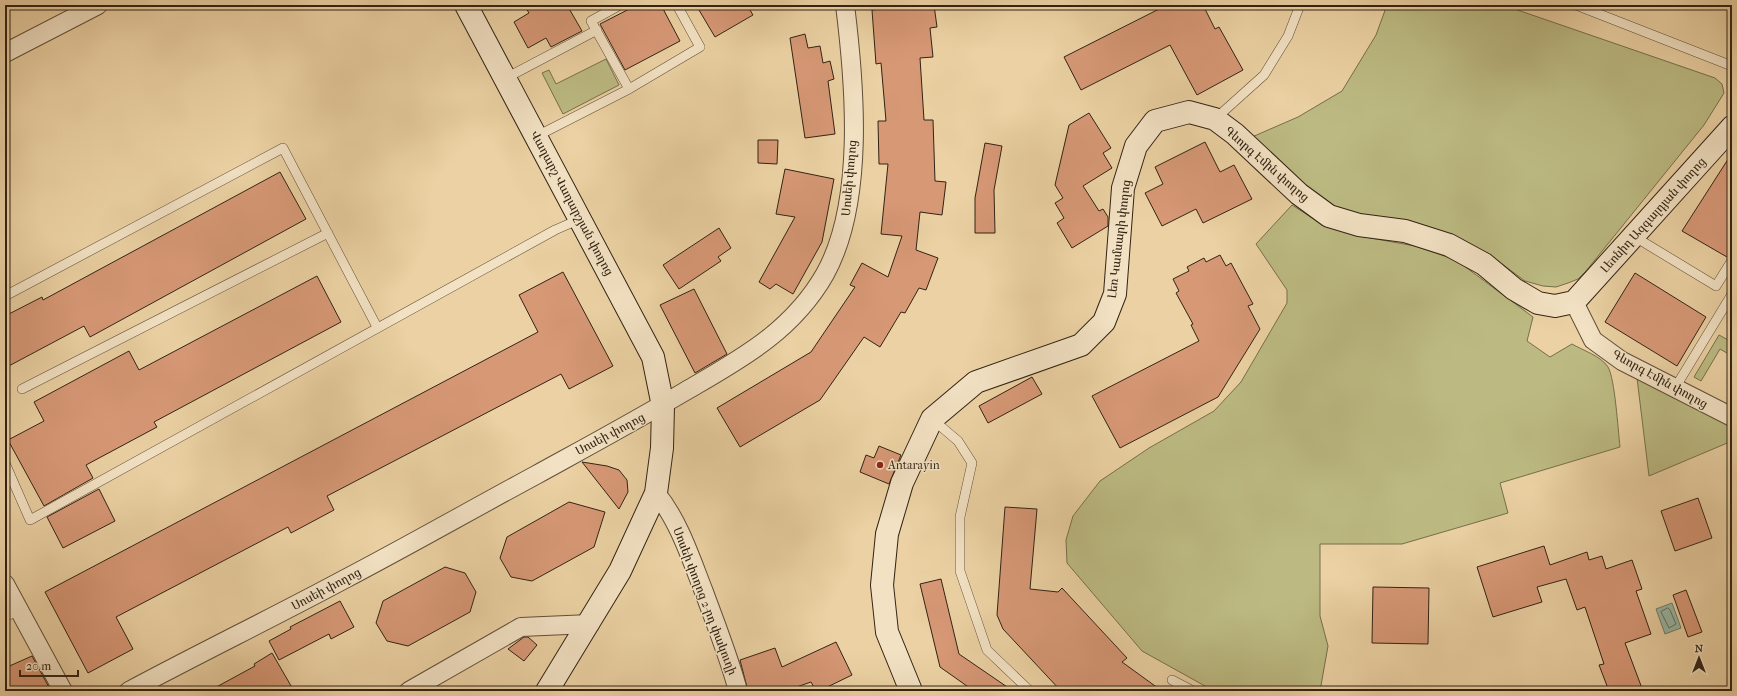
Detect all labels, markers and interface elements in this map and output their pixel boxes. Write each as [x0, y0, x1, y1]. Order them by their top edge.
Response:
street label: Գևորգ Էմին փողոց [1222, 124, 1312, 204]
street label: Վաղարշ Վաղարշյան փողոց [528, 128, 616, 278]
street label: Սոսեի փողոց [839, 139, 859, 217]
street label: Լեոնիդ Ազգալդյան փողոց [1598, 154, 1708, 276]
street label: Լեռ Կամսարի փողոց [1105, 179, 1133, 299]
street label: Գևորգ Էմին փողոց [1610, 347, 1710, 411]
street label: Սոսեի փողոց [573, 410, 647, 458]
place label: Antarayin [887, 458, 940, 472]
marker: Antarayin [875, 460, 885, 470]
street label: Սոսեի փողոց 2-րդ փակուղի [670, 525, 740, 677]
street label: Սոսեի փողոց [289, 565, 363, 613]
north arrow [1679, 638, 1719, 678]
text: N [1695, 642, 1704, 655]
scale bar [20, 652, 78, 678]
text: 20 m [26, 659, 51, 673]

